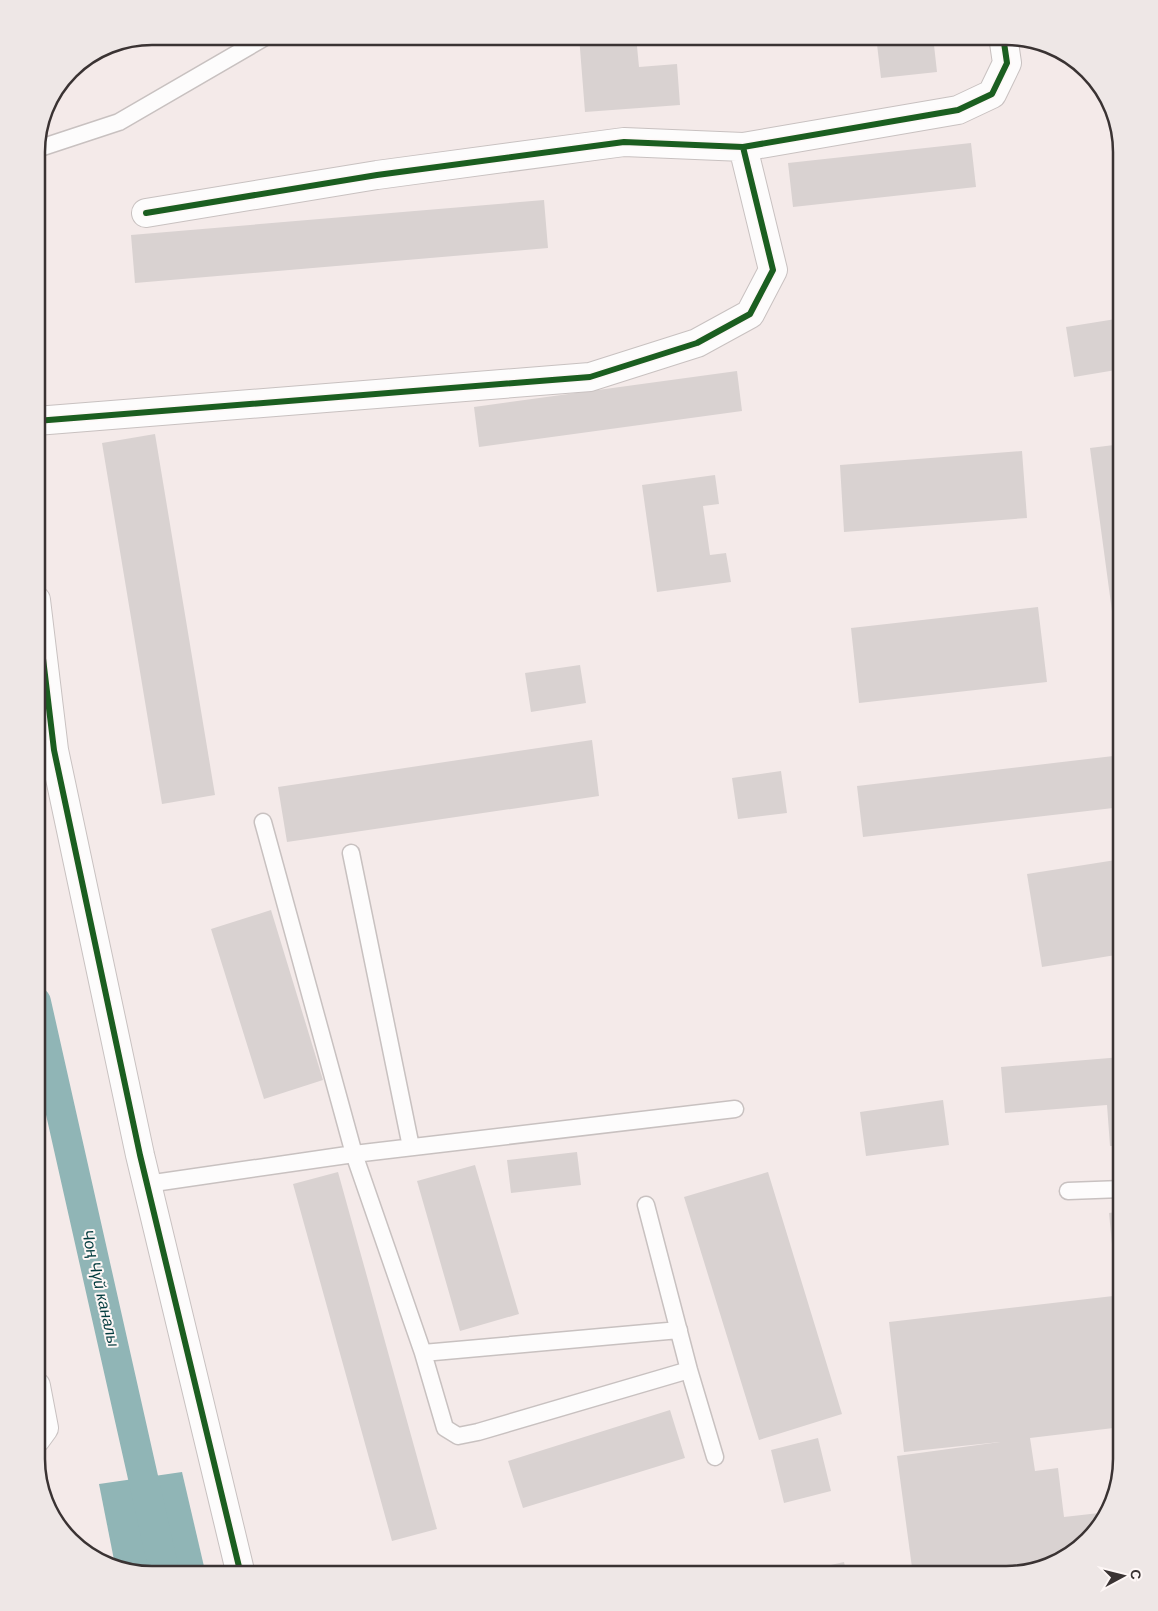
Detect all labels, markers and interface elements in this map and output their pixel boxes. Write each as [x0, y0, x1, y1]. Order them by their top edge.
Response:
water label: Чоң Чүй каналы [77, 1227, 124, 1349]
north arrow [1098, 1551, 1148, 1601]
text: С [1126, 1568, 1145, 1581]

